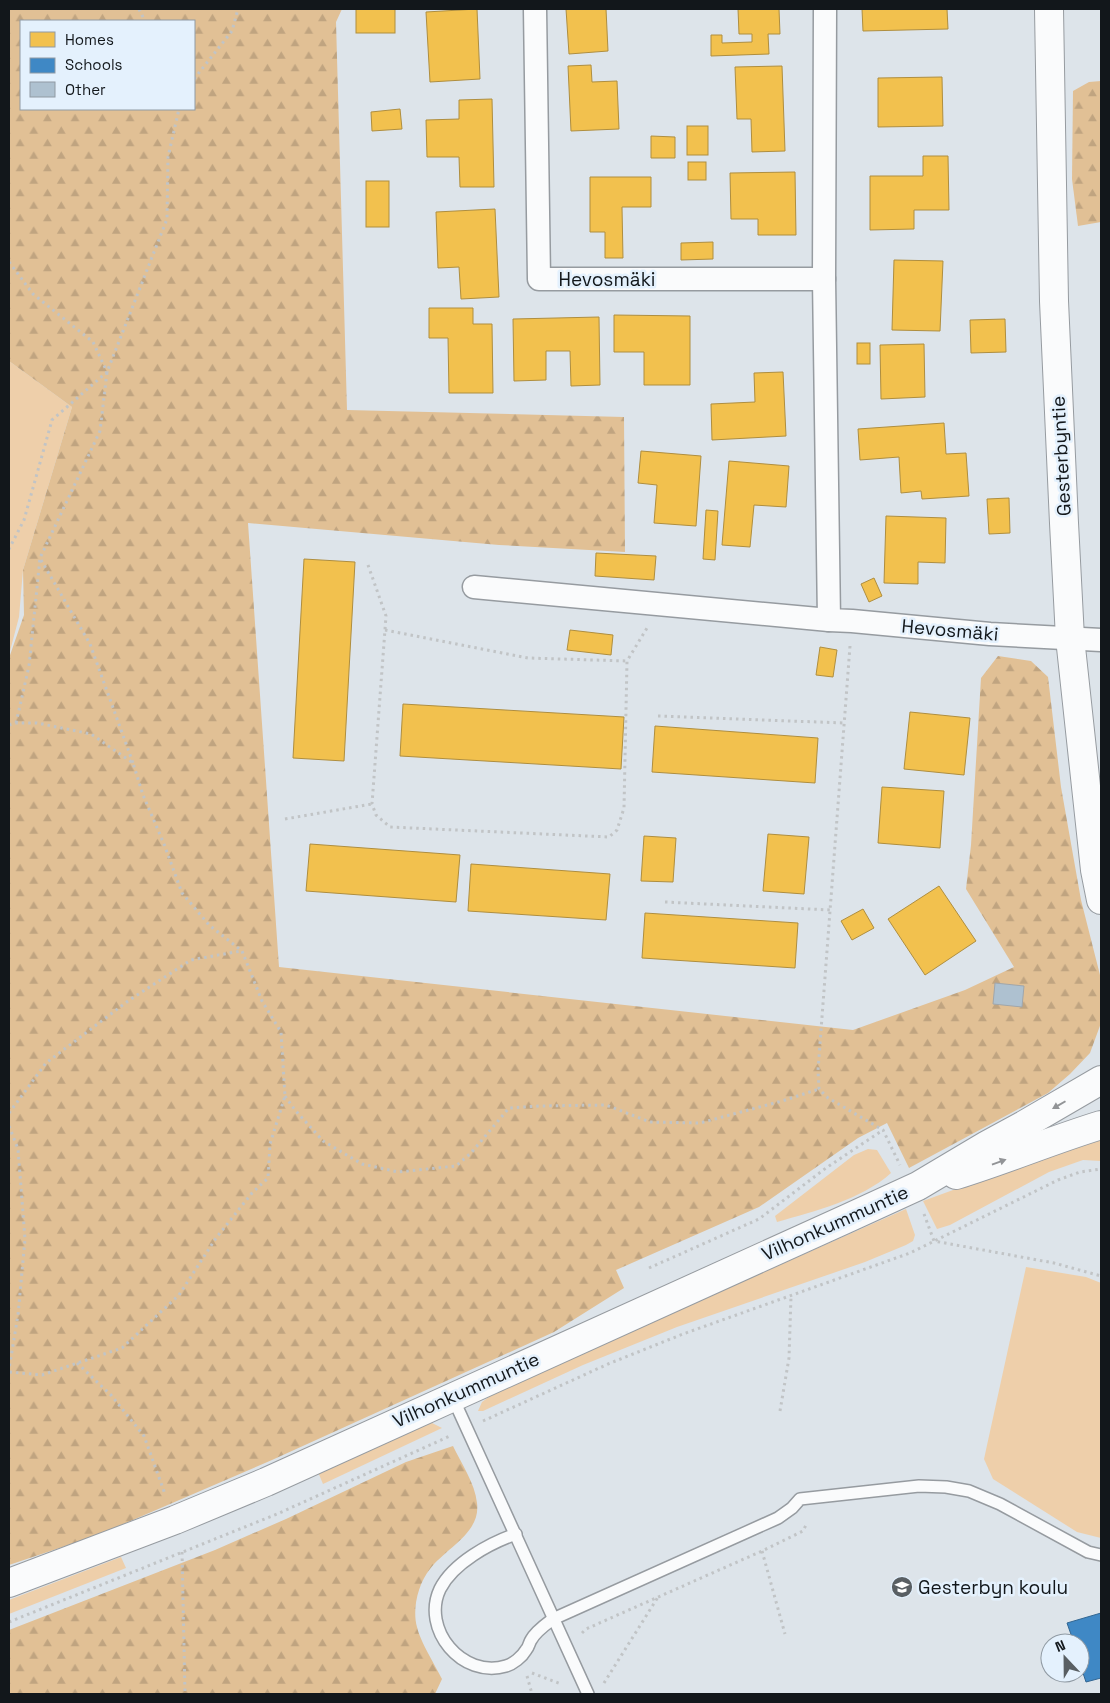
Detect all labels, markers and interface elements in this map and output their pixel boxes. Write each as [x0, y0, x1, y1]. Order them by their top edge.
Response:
legend [20, 20, 195, 110]
text: Homes [65, 30, 114, 49]
text: Schools [65, 55, 123, 74]
text: Other [65, 80, 106, 99]
street label: Hevosmäki [558, 267, 656, 292]
street label: Gesterbyntie [1045, 395, 1077, 517]
street label: Hevosmäki [901, 613, 999, 647]
one-way arrow [1053, 1100, 1066, 1109]
one-way arrow [991, 1157, 1006, 1165]
street label: Vilhonkummuntie [758, 1179, 912, 1267]
street label: Vilhonkummuntie [389, 1346, 543, 1434]
school or university icon: Gesterbyn koulu [890, 1575, 914, 1599]
place label: Gesterbyn koulu [918, 1575, 1068, 1600]
north arrow [1040, 1633, 1090, 1683]
text: N [1052, 1636, 1068, 1656]

